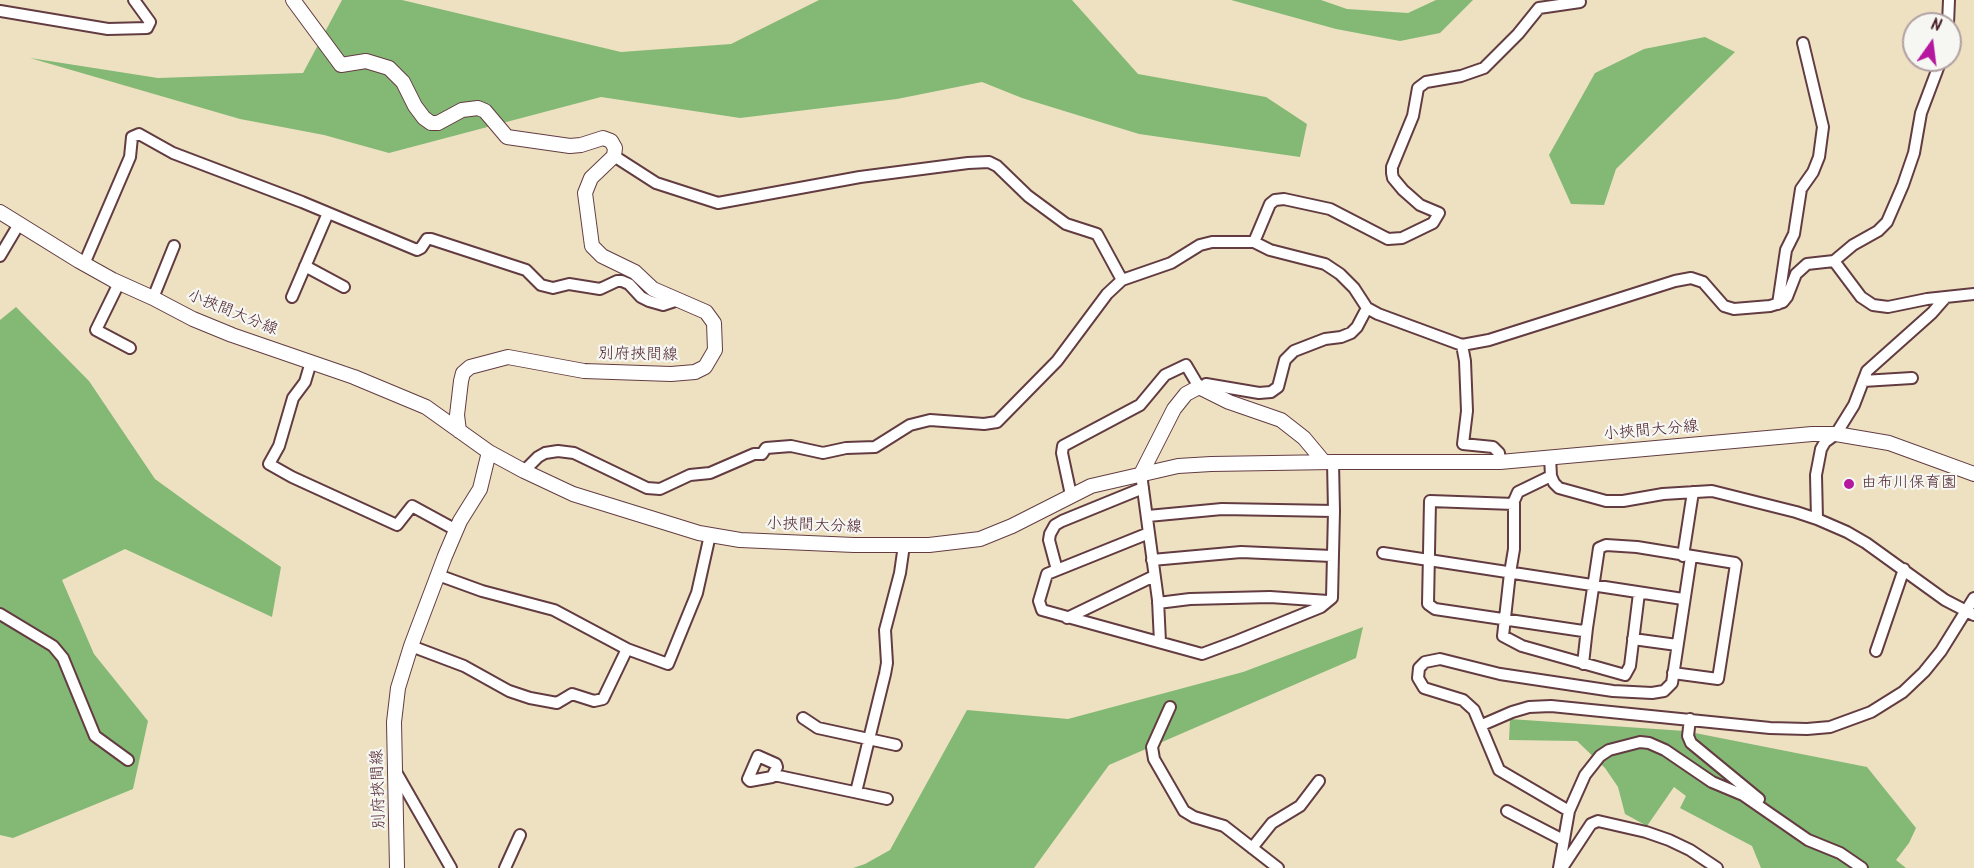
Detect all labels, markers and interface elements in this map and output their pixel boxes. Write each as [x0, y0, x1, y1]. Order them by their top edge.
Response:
north arrow [1902, 12, 1962, 72]
text: N [1928, 13, 1944, 39]
street label: 小挾間大分線 [184, 287, 280, 341]
street label: 別府挾間線 [598, 346, 678, 366]
street label: 小挾間大分線 [1602, 418, 1700, 446]
place label: 由布川保育園 [1861, 474, 1957, 494]
marker: 由布川保育園 [1842, 477, 1856, 491]
street label: 小挾間大分線 [766, 516, 862, 538]
street label: 別府挾間線 [369, 749, 391, 829]

